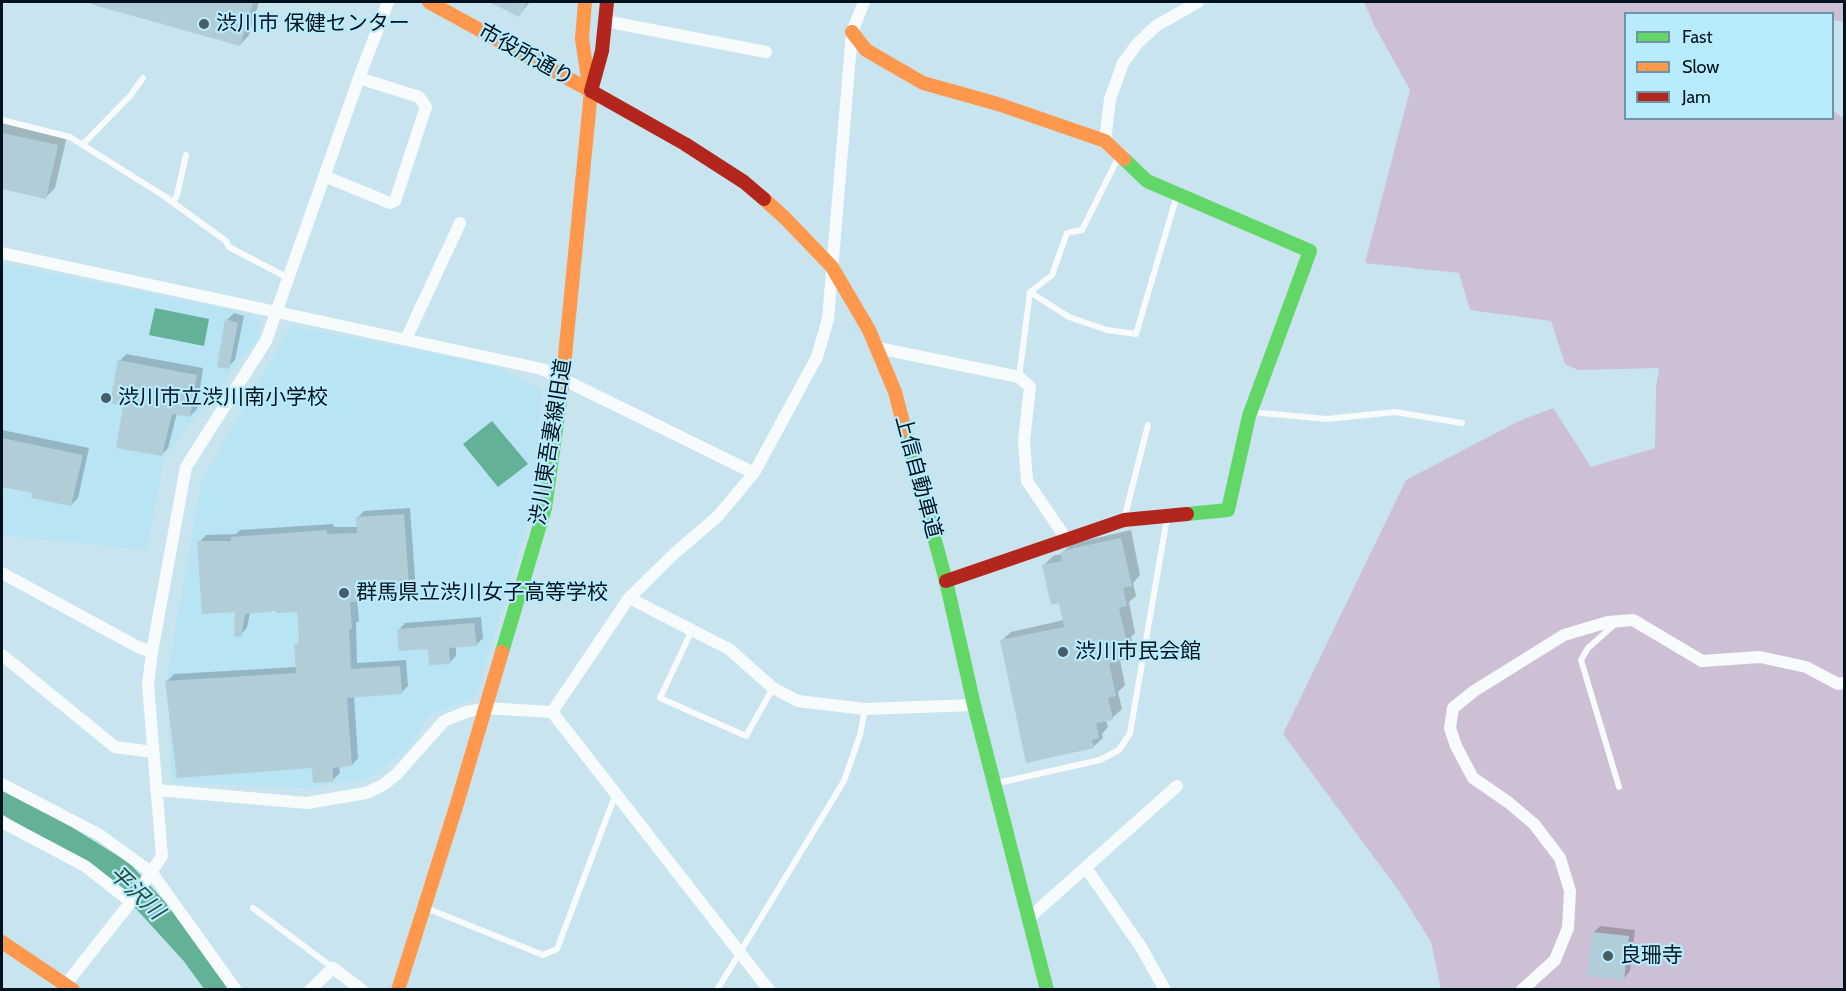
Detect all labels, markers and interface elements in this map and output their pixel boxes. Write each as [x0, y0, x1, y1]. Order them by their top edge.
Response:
place label: 渋川市 保健センター [216, 11, 410, 37]
legend [1624, 12, 1834, 120]
marker: 渋川市 保健センター [197, 17, 211, 31]
street label: 市役所通り [474, 19, 578, 91]
text: Fast [1682, 26, 1713, 48]
text: Slow [1682, 56, 1719, 78]
text: Jam [1682, 86, 1711, 108]
street label: 渋川東吾妻線旧道 [525, 357, 577, 527]
place label: 渋川市立渋川南小学校 [118, 385, 328, 411]
marker: 渋川市立渋川南小学校 [99, 391, 113, 405]
street label: 上信自動車道 [890, 413, 946, 541]
place label: 群馬県立渋川女子高等学校 [356, 580, 608, 606]
marker: 群馬県立渋川女子高等学校 [337, 586, 351, 600]
place label: 渋川市民会館 [1075, 639, 1201, 665]
marker: 渋川市民会館 [1056, 645, 1070, 659]
water label: 平沢川 [103, 861, 169, 925]
place label: 良珊寺 [1620, 943, 1683, 969]
marker: 良珊寺 [1601, 949, 1615, 963]

